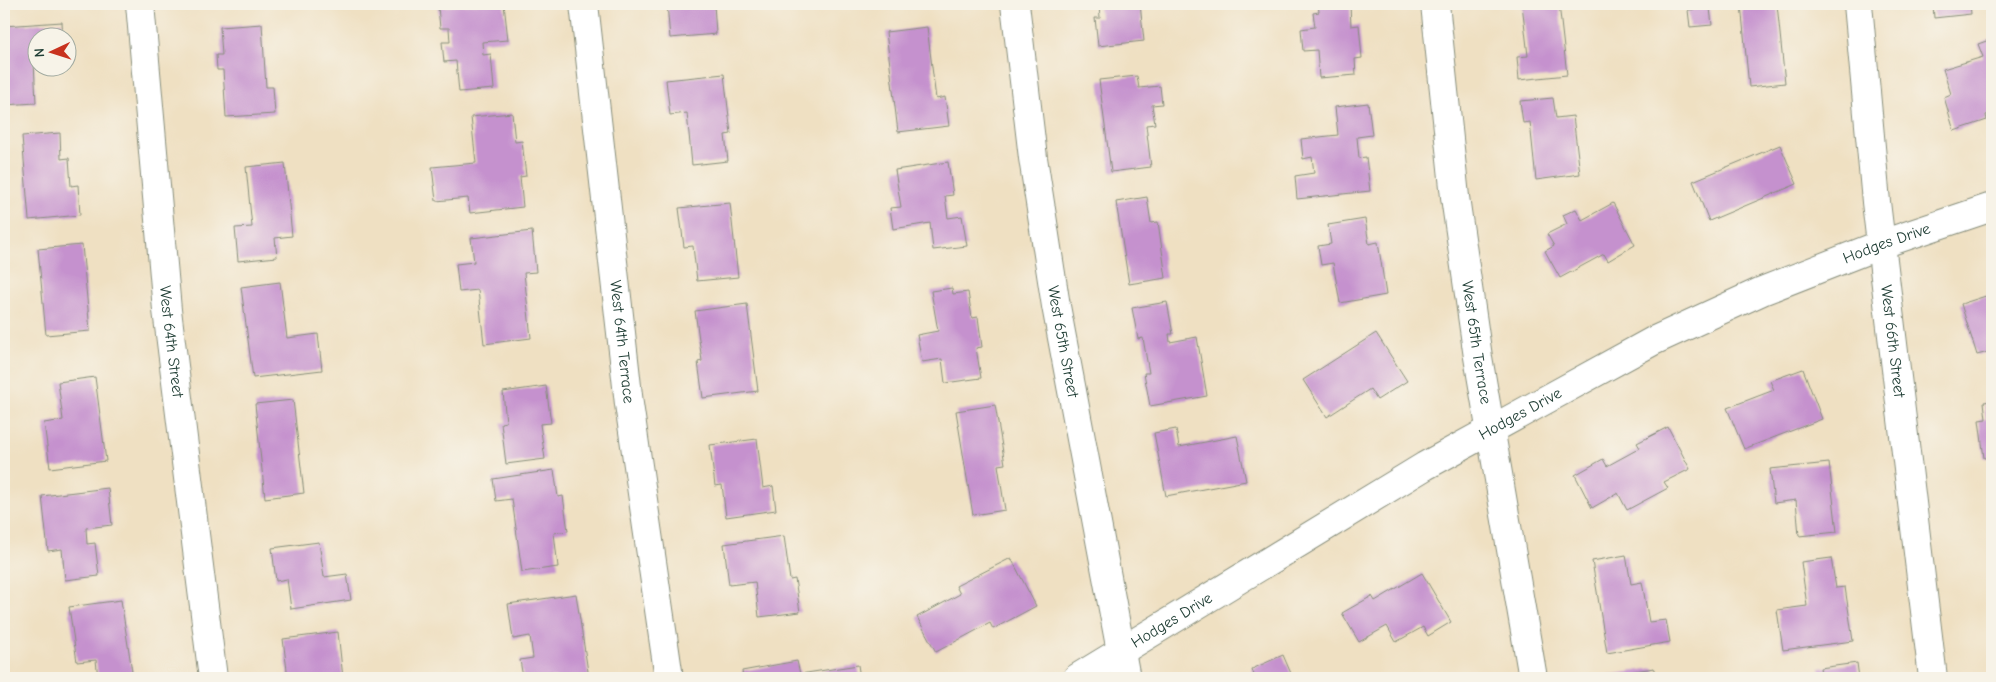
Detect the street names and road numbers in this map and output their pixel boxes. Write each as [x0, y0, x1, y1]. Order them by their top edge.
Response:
street label: Hodges Drive [1840, 219, 1933, 267]
street label: West 64th Terrace [606, 279, 638, 404]
street label: West 65th Terrace [1458, 279, 1495, 406]
street label: West 65th Street [1044, 284, 1082, 399]
street label: West 66th Street [1877, 284, 1908, 399]
street label: West 64th Street [156, 285, 187, 399]
street label: Hodges Drive [1476, 384, 1565, 444]
street label: Hodges Drive [1128, 589, 1216, 652]

